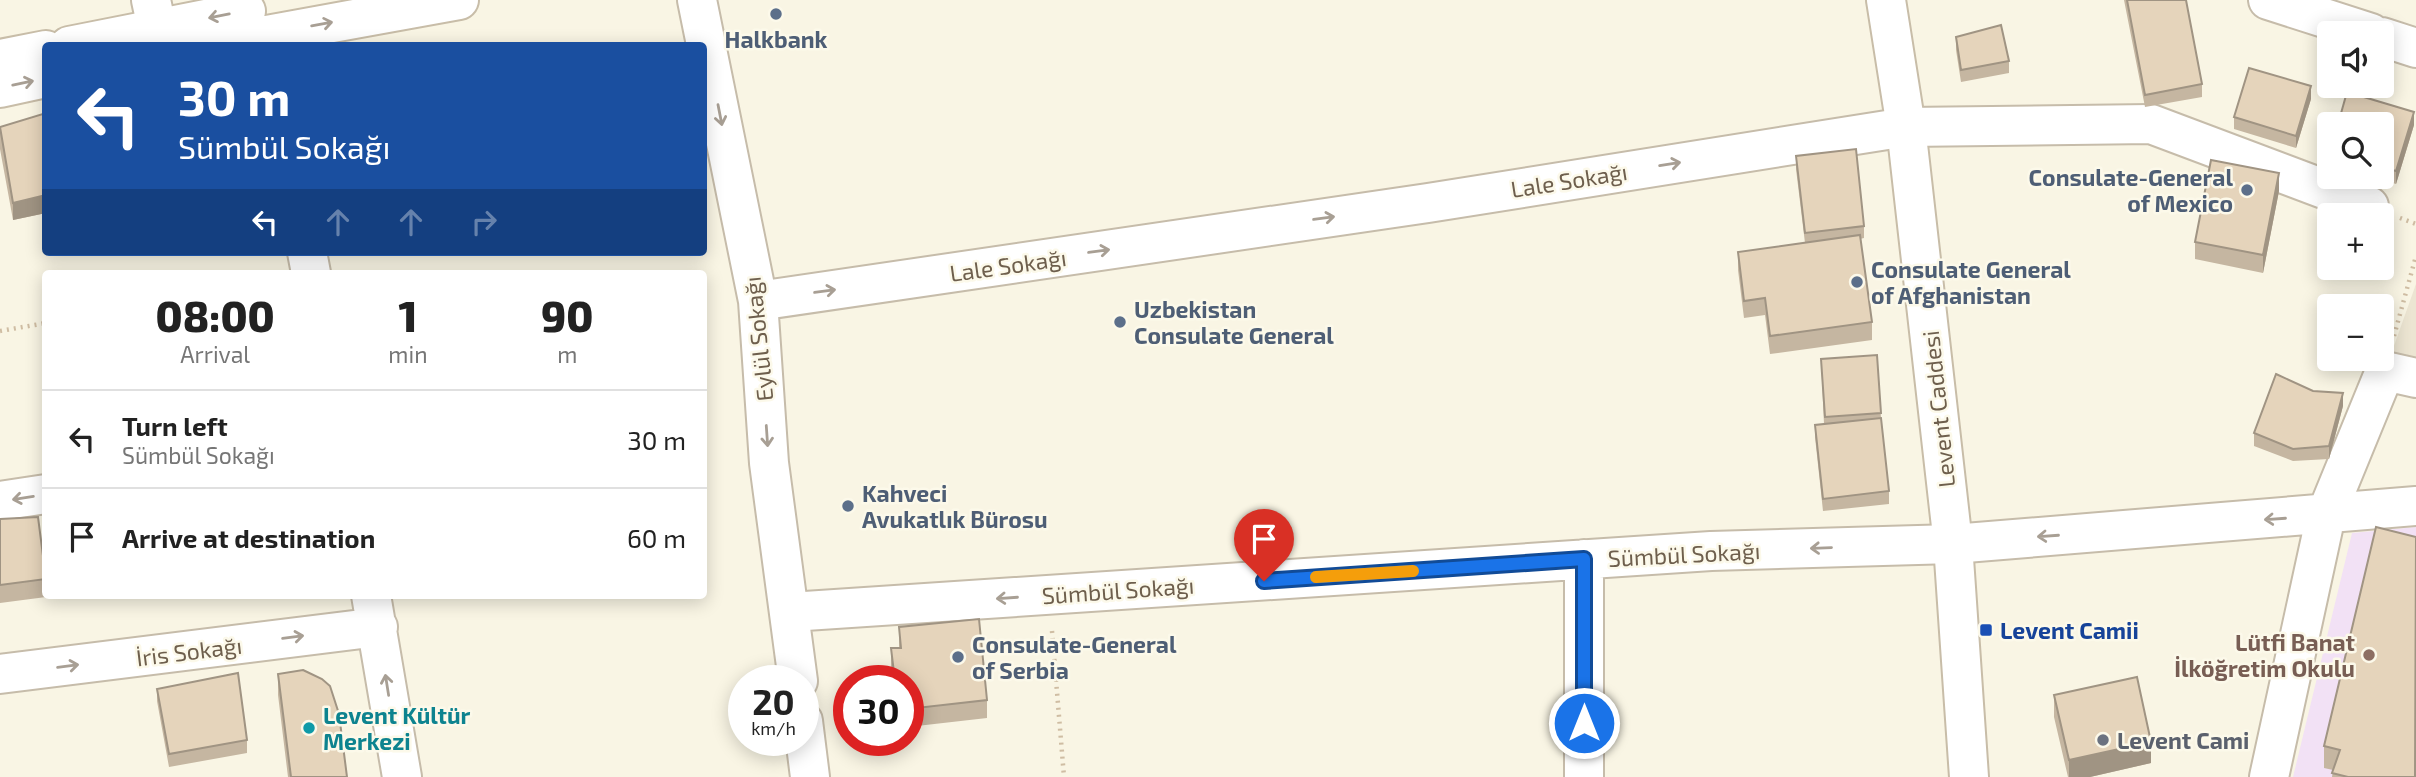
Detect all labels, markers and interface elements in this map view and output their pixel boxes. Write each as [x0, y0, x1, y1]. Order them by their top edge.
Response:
marker: Halkbank [768, 6, 784, 22]
one-way arrow [208, 10, 231, 24]
one-way arrow [310, 17, 333, 30]
map controls [2317, 21, 2394, 371]
button: sound [2317, 21, 2394, 98]
place label: Halkbank [725, 25, 828, 53]
text: 30 m [178, 67, 290, 126]
icon: left [63, 70, 154, 161]
one-way arrow [11, 76, 34, 90]
one-way arrow [714, 103, 728, 126]
button: search [2317, 112, 2394, 189]
text: Sümbül Sokağı [178, 127, 390, 165]
street label: Lale Sokağı [1509, 157, 1629, 203]
one-way arrow [1658, 157, 1681, 170]
place label: Consulate-General of Mexico [2029, 163, 2233, 217]
marker: Consulate-General of Mexico [2239, 182, 2255, 198]
icon: left [246, 203, 284, 241]
icon: ahead [319, 203, 357, 241]
icon: ahead [392, 203, 430, 241]
icon: right [465, 203, 503, 241]
button: + [2317, 203, 2394, 280]
one-way arrow [1312, 211, 1335, 224]
street label: Lale Sokağı [948, 243, 1068, 287]
one-way arrow [1087, 244, 1110, 257]
place label: Consulate General of Afghanistan [1871, 255, 2071, 309]
marker: Consulate General of Afghanistan [1849, 274, 1865, 290]
street label: Eylül Sokağı [738, 275, 778, 403]
one-way arrow [814, 285, 836, 298]
text: 08:00 [156, 290, 275, 340]
text: 1 [398, 290, 417, 340]
text: 90 [541, 290, 593, 340]
button: − [2317, 294, 2394, 371]
place label: Uzbekistan Consulate General [1134, 295, 1334, 349]
marker: Uzbekistan Consulate General [1112, 314, 1128, 330]
street label: Levent Caddesi [1916, 329, 1960, 489]
text: Arrival [180, 340, 250, 368]
text: min [388, 340, 428, 368]
text: m [557, 340, 577, 368]
text: Turn left [122, 410, 228, 441]
icon: left [63, 420, 101, 458]
text: 30 m [627, 424, 686, 455]
one-way arrow [761, 425, 774, 447]
text: Sümbül Sokağı [122, 441, 275, 469]
place label: Kahveci Avukatlık Bürosu [862, 479, 1048, 533]
one-way arrow [12, 492, 35, 505]
marker: Kahveci Avukatlık Bürosu [840, 498, 856, 514]
pin [1234, 509, 1294, 581]
one-way arrow [2264, 513, 2287, 526]
icon: arrive [63, 518, 101, 556]
icon: arrive [1245, 520, 1283, 558]
text: Arrive at destination [122, 522, 375, 553]
text: 60 m [627, 522, 686, 553]
one-way arrow [2037, 530, 2060, 543]
street label: Sümbül Sokağı [1607, 536, 1761, 572]
one-way arrow [1810, 541, 1833, 554]
street label: Sümbül Sokağı [1041, 571, 1195, 609]
one-way arrow [996, 592, 1019, 605]
place label: Levent Camii [2000, 616, 2139, 644]
marker: Levent Camii [1978, 622, 1994, 638]
place label: Lütfi Banat İlköğretim Okulu [2174, 628, 2355, 682]
place label: Consulate-General of Serbia [972, 630, 1177, 684]
street label: İris Sokağı [134, 631, 244, 671]
one-way arrow [282, 631, 304, 644]
marker: Lütfi Banat İlköğretim Okulu [2361, 647, 2377, 663]
marker: Consulate-General of Serbia [950, 649, 966, 665]
one-way arrow [56, 659, 79, 672]
speed limit sign: 30 [833, 665, 924, 756]
one-way arrow [380, 675, 393, 697]
text: 20 [752, 680, 795, 722]
position arrow [1547, 686, 1621, 760]
place label: Levent Kültür Merkezi [323, 701, 471, 755]
text: km/h [751, 717, 796, 739]
marker: Levent Kültür Merkezi [301, 720, 317, 736]
place label: Levent Cami [2117, 726, 2249, 754]
marker: Levent Cami [2095, 732, 2111, 748]

